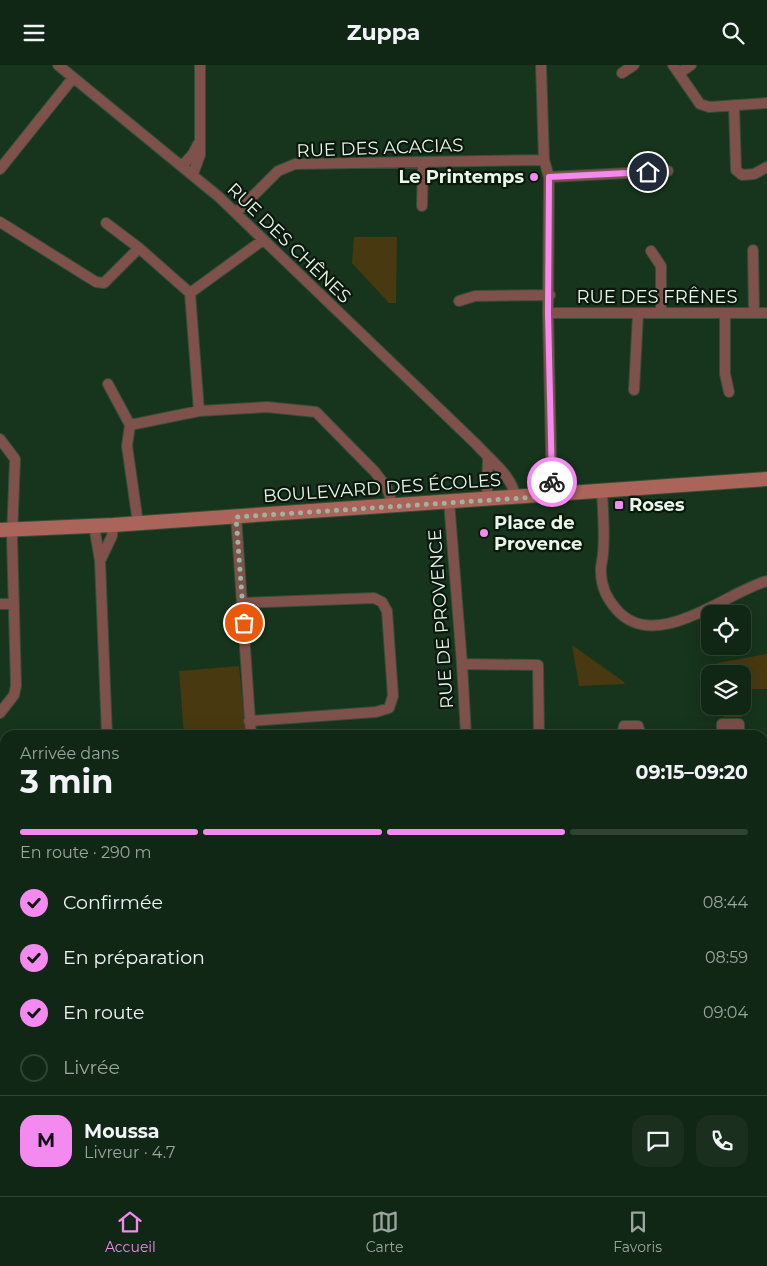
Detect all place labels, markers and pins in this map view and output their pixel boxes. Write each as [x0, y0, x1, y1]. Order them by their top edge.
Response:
pin [627, 151, 669, 193]
place label: Le Printemps [398, 166, 524, 188]
marker: Le Printemps [528, 171, 540, 183]
place label: Roses [629, 494, 685, 516]
marker: Roses [613, 499, 625, 511]
place label: Place de Provence [494, 512, 582, 555]
marker: Place de Provence [478, 527, 490, 539]
pin [223, 602, 265, 644]

